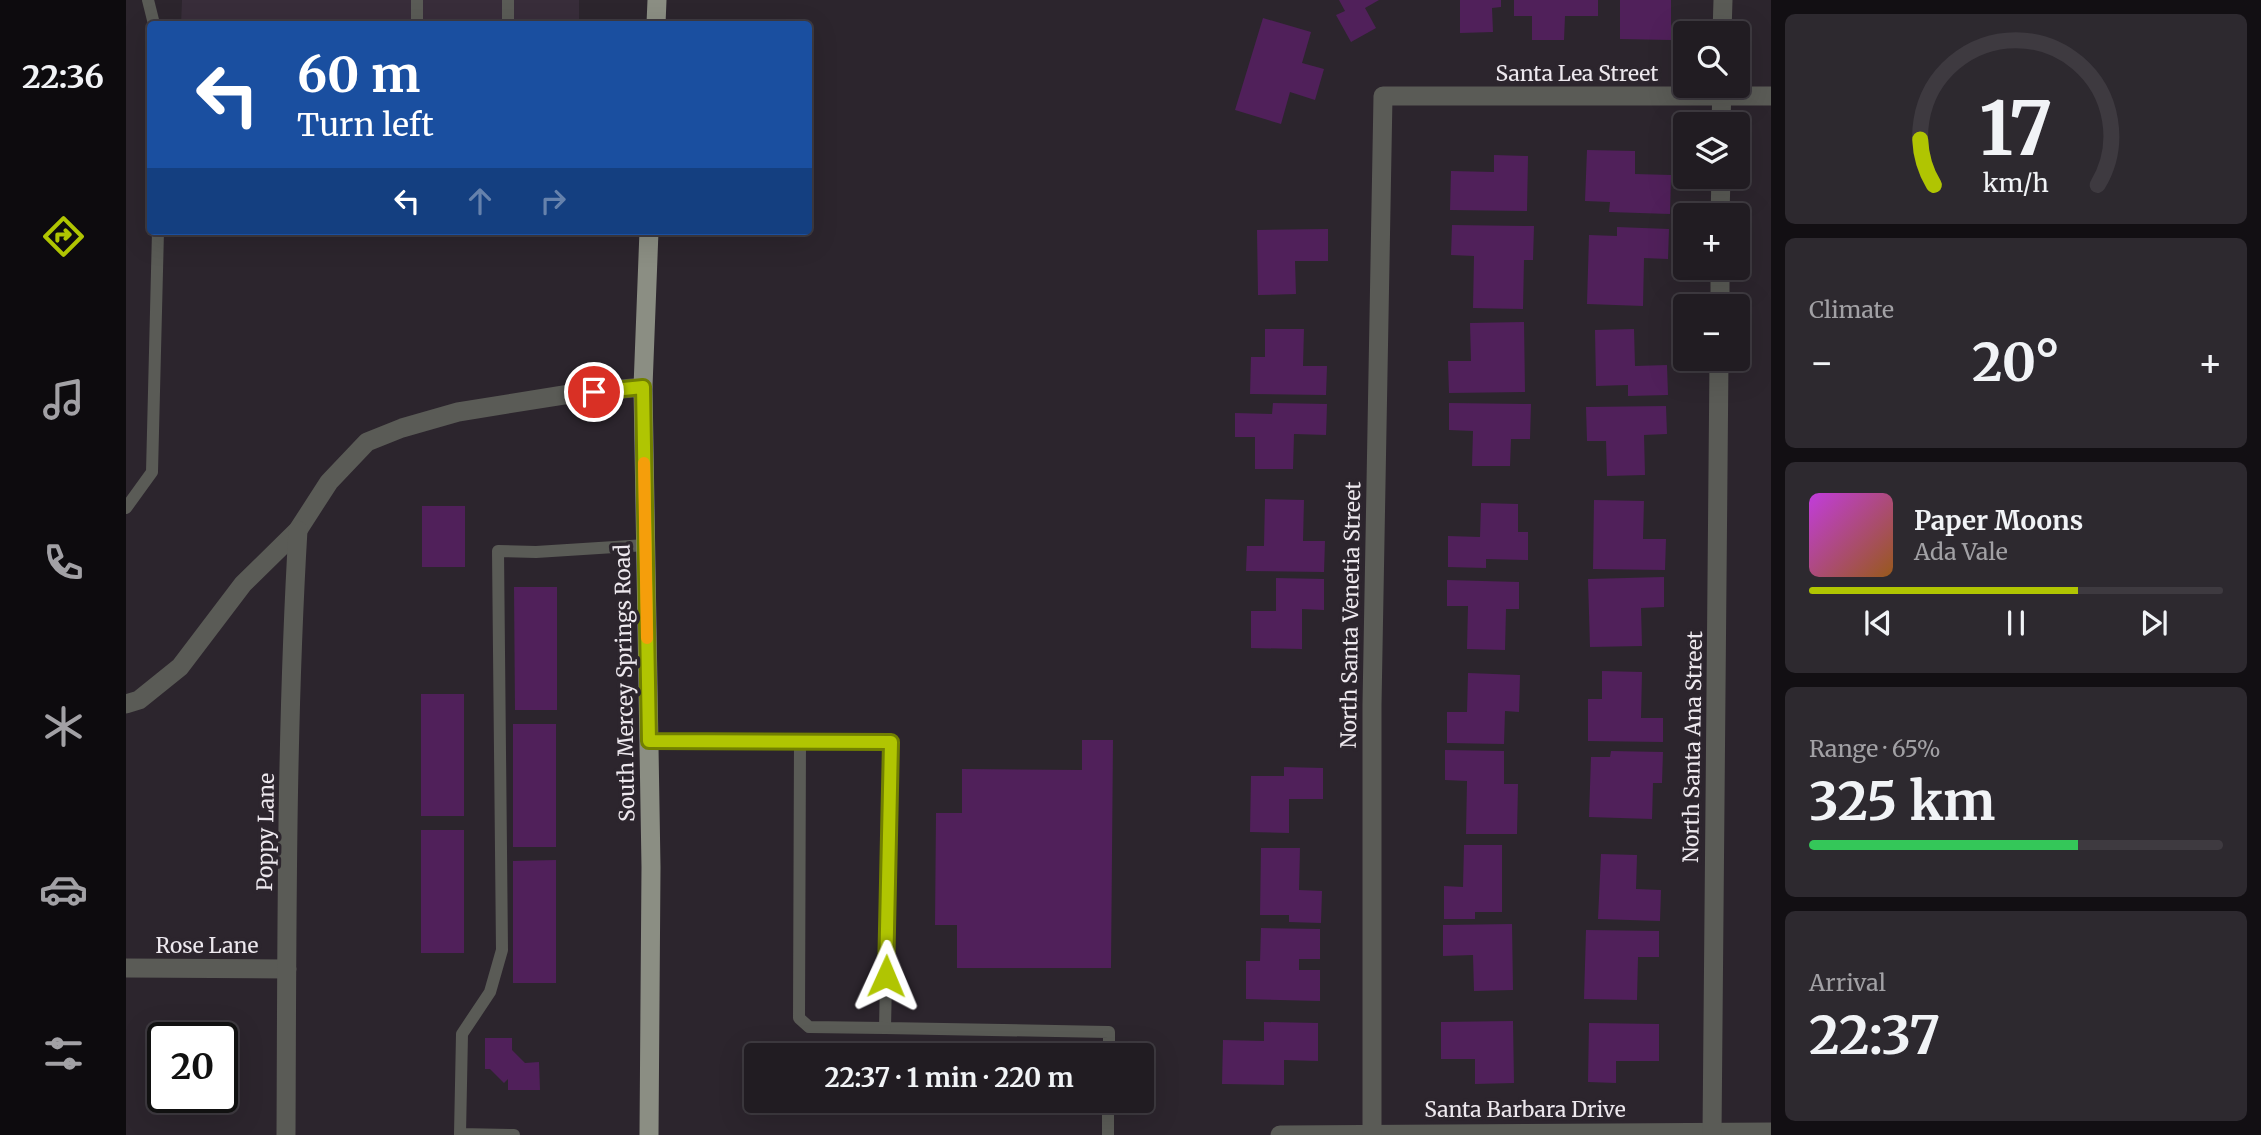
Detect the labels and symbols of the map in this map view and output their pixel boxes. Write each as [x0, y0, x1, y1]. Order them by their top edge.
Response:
street label: Santa Lea Street [1496, 60, 1658, 87]
pin [564, 362, 624, 422]
street label: North Santa Venetia Street [1335, 481, 1366, 749]
street label: South Mercey Springs Road [609, 544, 640, 822]
street label: North Santa Ana Street [1677, 631, 1708, 863]
street label: Poppy Lane [251, 773, 280, 891]
street label: Rose Lane [156, 932, 258, 959]
position arrow [849, 939, 923, 1013]
speed limit sign: 20 [147, 1022, 238, 1113]
street label: Santa Barbara Drive [1424, 1096, 1626, 1123]

